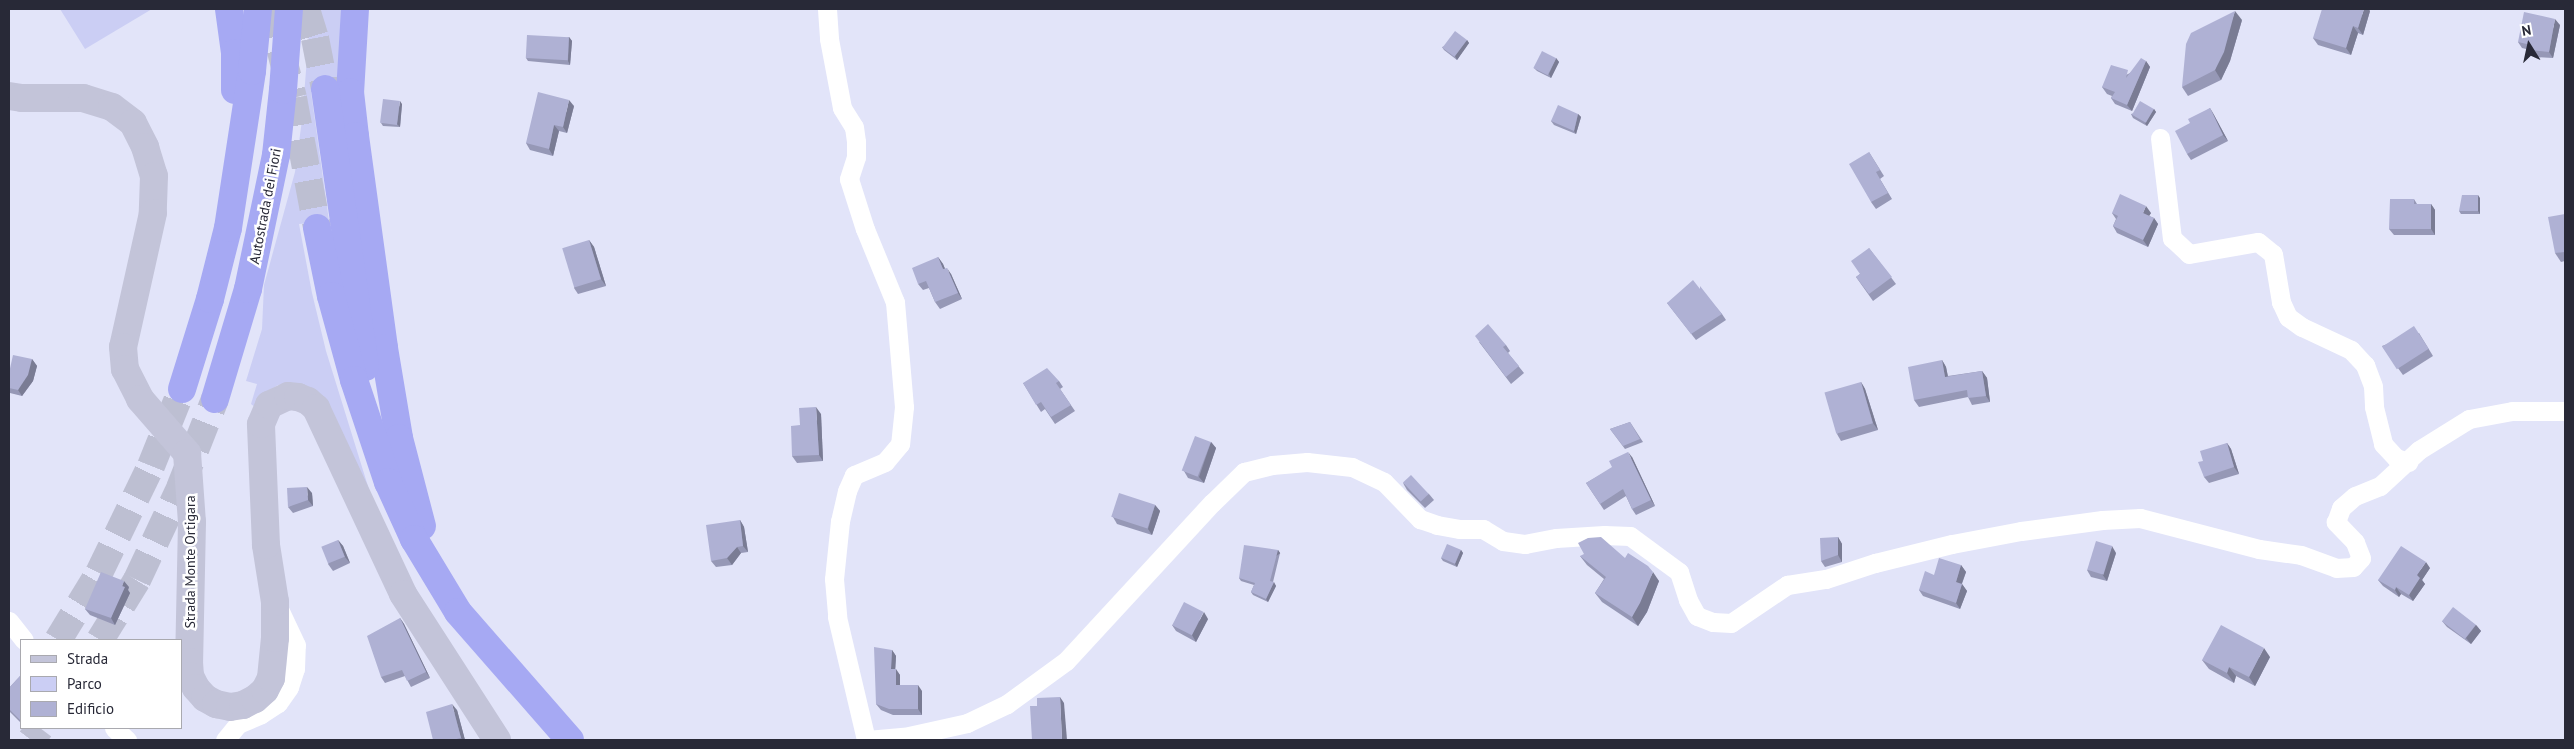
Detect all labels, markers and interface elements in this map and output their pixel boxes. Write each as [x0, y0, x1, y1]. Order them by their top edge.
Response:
north arrow [2504, 20, 2554, 70]
text: N [2520, 21, 2532, 40]
street label: Autostrada dei Fiori [246, 147, 284, 265]
street label: Strada Monte Ortigara [182, 495, 198, 629]
legend [20, 639, 182, 729]
text: Strada [67, 649, 108, 668]
text: Parco [67, 674, 102, 693]
text: Edificio [67, 699, 114, 718]

